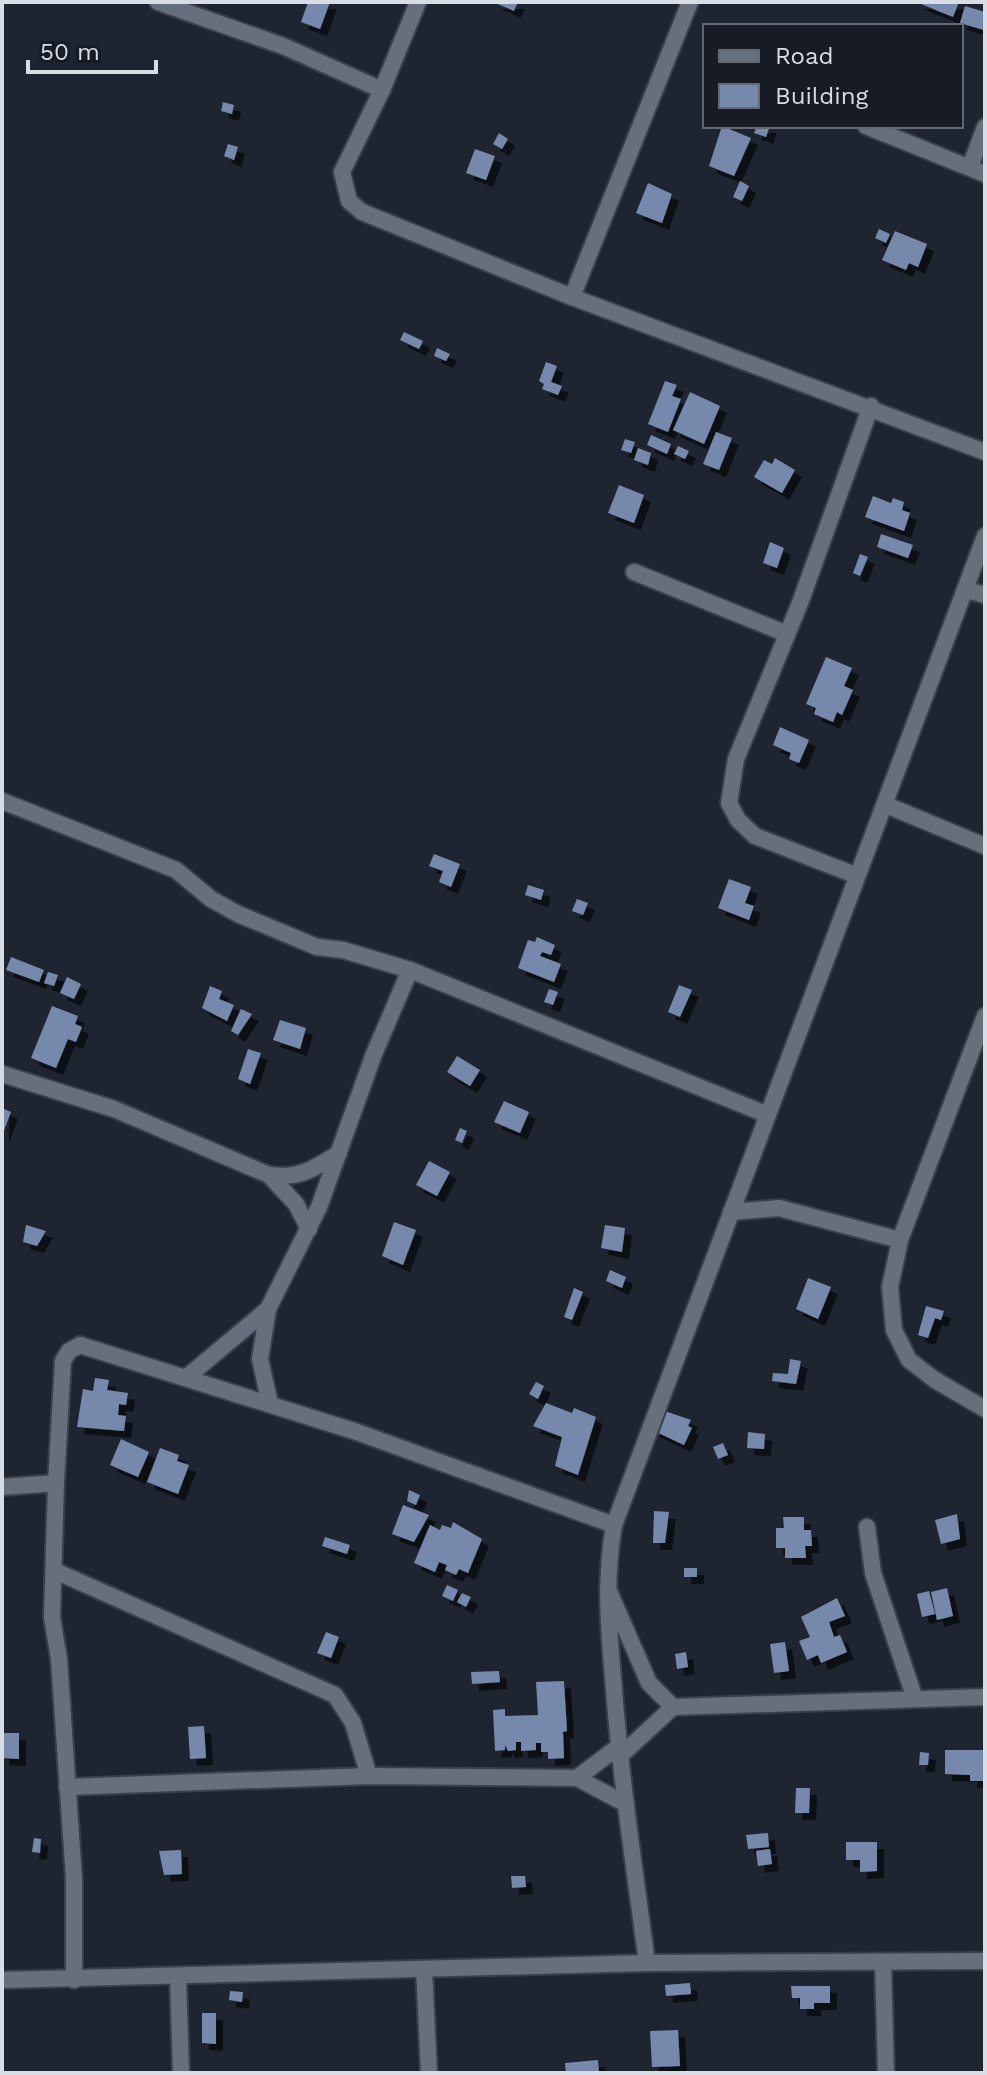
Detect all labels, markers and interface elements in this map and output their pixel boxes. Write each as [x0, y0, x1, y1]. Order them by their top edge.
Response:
scale bar [28, 24, 156, 74]
legend [703, 24, 963, 128]
text: 50 m [40, 38, 100, 66]
text: Road [775, 42, 834, 70]
text: Building [775, 82, 868, 110]

